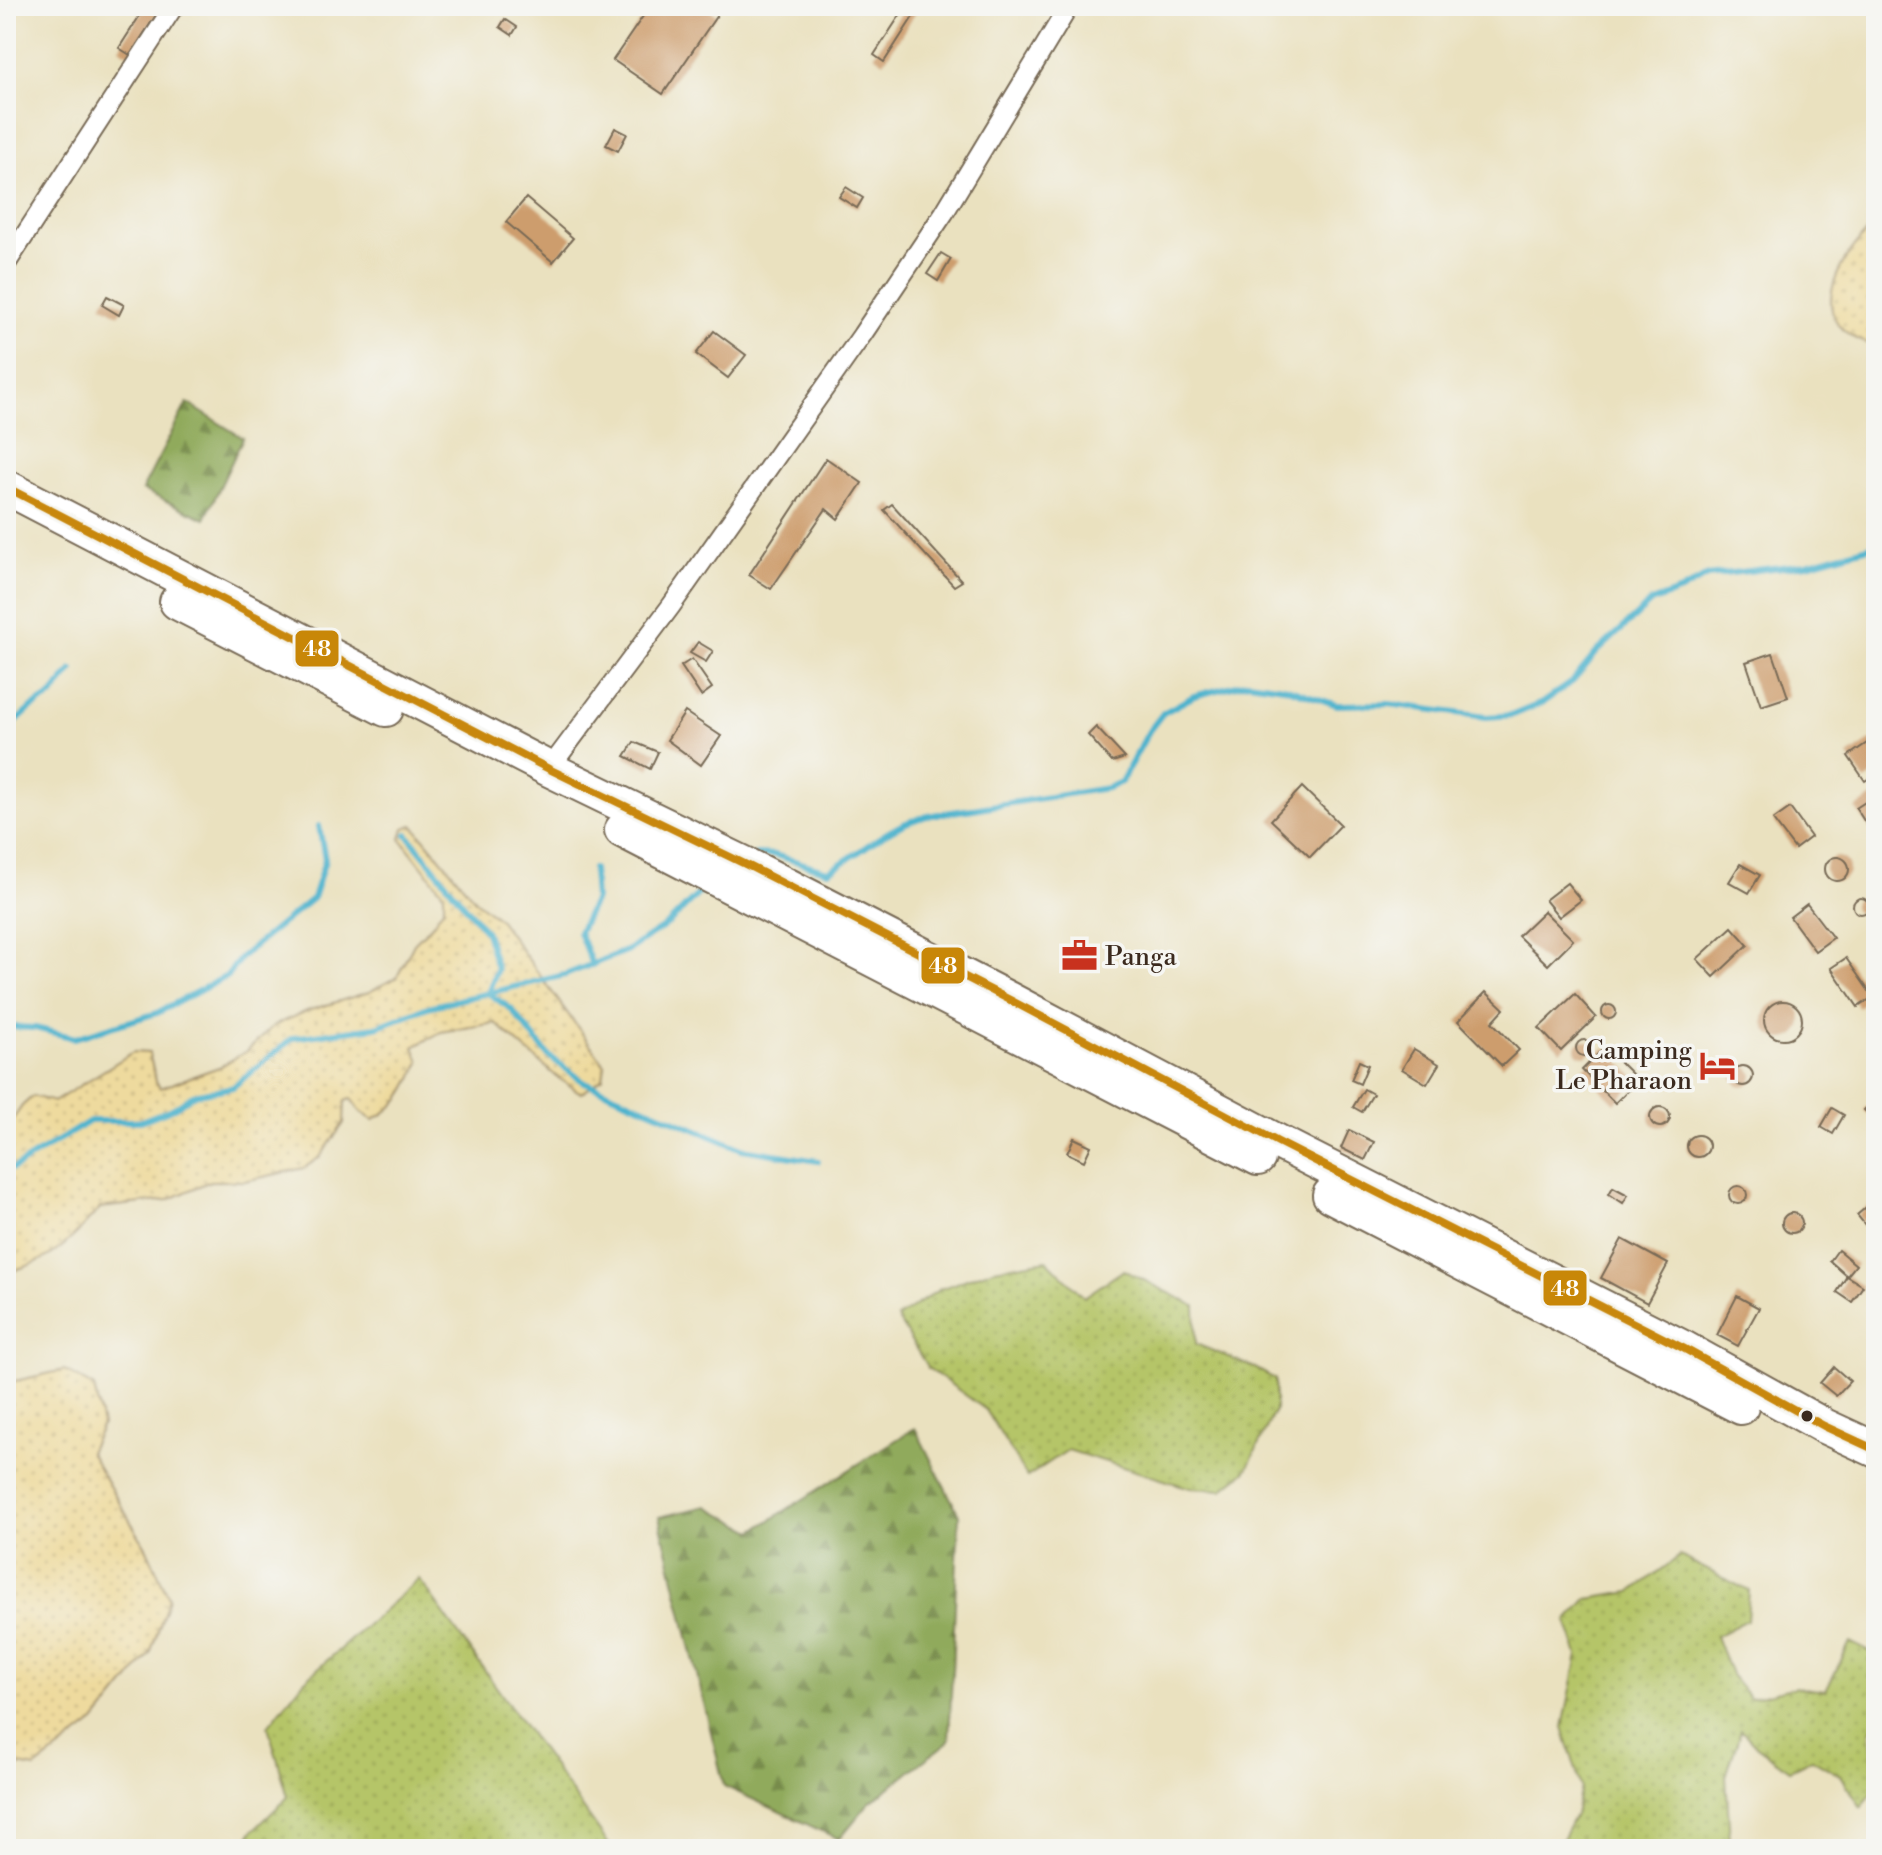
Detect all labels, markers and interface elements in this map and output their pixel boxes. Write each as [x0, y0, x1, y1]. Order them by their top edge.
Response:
line badge: 48 [294, 629, 340, 668]
text: 48 [303, 636, 331, 663]
office icon: Panga [1060, 937, 1098, 975]
place label: Panga [1105, 941, 1178, 973]
line badge: 48 [920, 946, 966, 985]
text: 48 [929, 953, 957, 980]
place label: Camping Le Pharaon [1555, 1035, 1693, 1097]
hotel icon: Camping Le Pharaon [1699, 1046, 1737, 1084]
line badge: 48 [1542, 1269, 1588, 1307]
text: 48 [1551, 1276, 1579, 1303]
unlabelled marker [1799, 1408, 1815, 1424]

